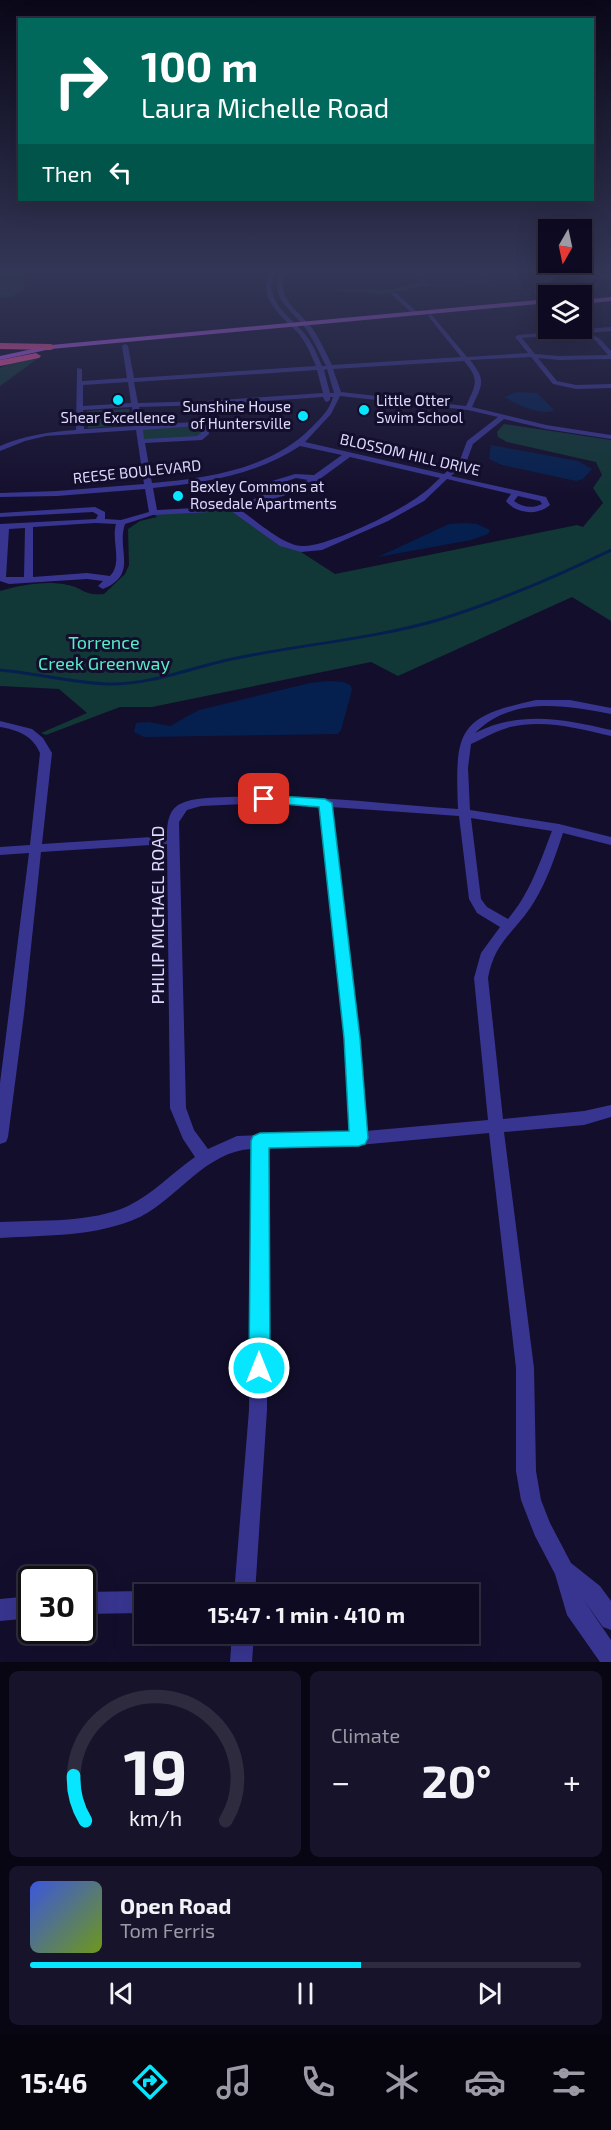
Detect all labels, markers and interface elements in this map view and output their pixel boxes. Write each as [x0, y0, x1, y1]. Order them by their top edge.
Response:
text: 100 m [141, 40, 258, 90]
icon: right [42, 42, 120, 120]
text: Laura Michelle Road [141, 91, 389, 123]
icon: left [104, 156, 137, 189]
text: Then [42, 160, 92, 186]
north arrow [538, 219, 592, 273]
map controls [538, 219, 592, 339]
button: layers [538, 285, 592, 339]
place label: Little Otter Swim School [376, 391, 463, 426]
marker: Shear Excellence [111, 393, 125, 407]
place label: Sunshine House of Huntersville [182, 397, 291, 432]
marker: Little Otter Swim School [357, 403, 371, 417]
place label: Shear Excellence [61, 408, 175, 426]
marker: Sunshine House of Huntersville [296, 409, 310, 423]
street label: BLOSSOM HILL DRIVE [338, 429, 482, 479]
street label: REESE BOULEVARD [72, 455, 202, 487]
place label: Bexley Commons at Rosedale Apartments [190, 477, 337, 512]
marker: Bexley Commons at Rosedale Apartments [171, 489, 185, 503]
park label: Torrence Creek Greenway [38, 631, 170, 674]
pin [238, 773, 289, 824]
icon: arrive [247, 782, 280, 815]
street label: PHILIP MICHAEL ROAD [146, 826, 168, 1004]
position arrow [227, 1336, 291, 1400]
speed limit sign: 30 [18, 1566, 96, 1644]
text: 15:47 · 1 min · 410 m [208, 1601, 405, 1627]
text: Climate [331, 1723, 400, 1747]
text: 19 [123, 1733, 187, 1808]
text: 20° [422, 1753, 492, 1807]
text: − [331, 1761, 350, 1801]
text: + [563, 1761, 581, 1801]
text: km/h [128, 1805, 182, 1830]
text: Open Road [120, 1892, 232, 1918]
text: Tom Ferris [120, 1918, 215, 1942]
icon: previous [105, 1977, 138, 2010]
icon: pause [289, 1977, 322, 2010]
icon: next [473, 1977, 506, 2010]
icon: directions [129, 2061, 171, 2103]
icon: music [213, 2061, 255, 2103]
icon: phone [297, 2061, 339, 2103]
icon: climate [381, 2061, 423, 2103]
icon: car [464, 2061, 506, 2103]
icon: filters [548, 2061, 590, 2103]
text: 15:46 [21, 2066, 88, 2098]

